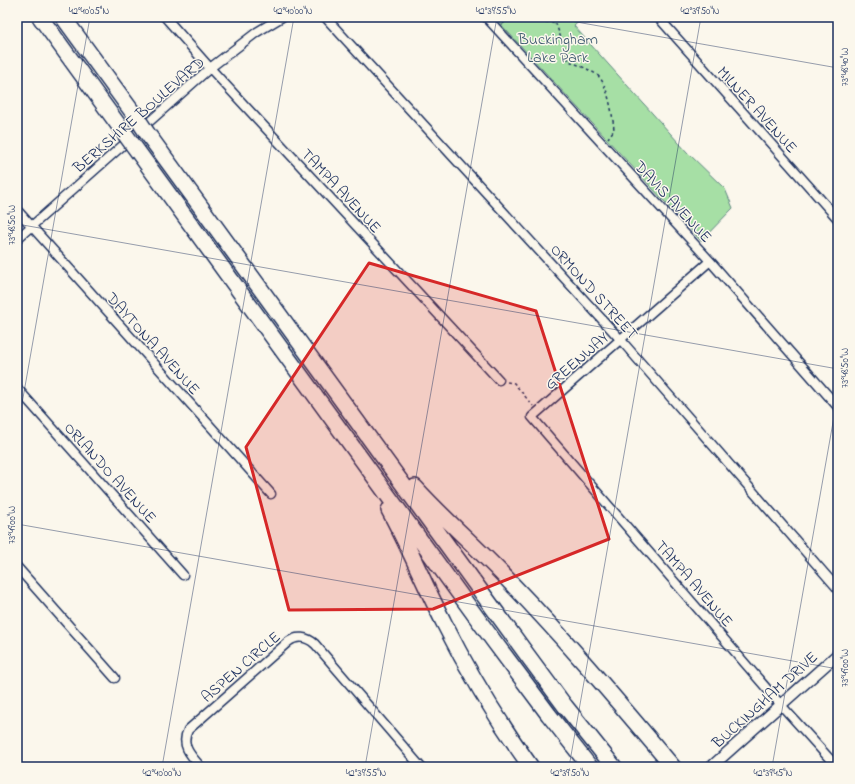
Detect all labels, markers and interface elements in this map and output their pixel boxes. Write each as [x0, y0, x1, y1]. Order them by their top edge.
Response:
text: 42°40'05"N [69, 4, 109, 19]
text: 42°40'00"N [274, 4, 313, 19]
text: 42°39'55"N [476, 4, 516, 19]
text: 42°39'50"N [680, 4, 720, 19]
park label: Buckingham Lake Park [517, 28, 598, 70]
text: 73°48'40"W [838, 48, 853, 86]
street label: BERKSHIRE BOULEVARD [67, 51, 211, 180]
street label: MILNER AVENUE [711, 61, 802, 159]
street label: TAMPA AVENUE [295, 143, 386, 239]
street label: DAVIS AVENUE [627, 155, 717, 249]
text: 73°48'50"W [5, 205, 20, 245]
street label: ORMOND STREET [544, 239, 643, 346]
street label: DAYTONA AVENUE [99, 287, 205, 401]
street label: GREENWAY [540, 326, 615, 396]
text: 73°48'50"W [838, 348, 853, 388]
street label: ORLANDO AVENUE [57, 417, 162, 529]
text: 73°49'00"W [5, 506, 20, 544]
street label: TAMPA AVENUE [649, 535, 738, 633]
street label: ASPEN CIRCLE [196, 626, 287, 709]
street label: BUCKINGHAM DRIVE [706, 646, 824, 755]
text: 73°49'00"W [838, 649, 853, 687]
text: 42°40'00"N [143, 766, 182, 781]
text: 42°39'55"N [346, 766, 386, 781]
text: 42°39'50"N [550, 766, 590, 781]
text: 42°39'45"N [754, 766, 793, 781]

